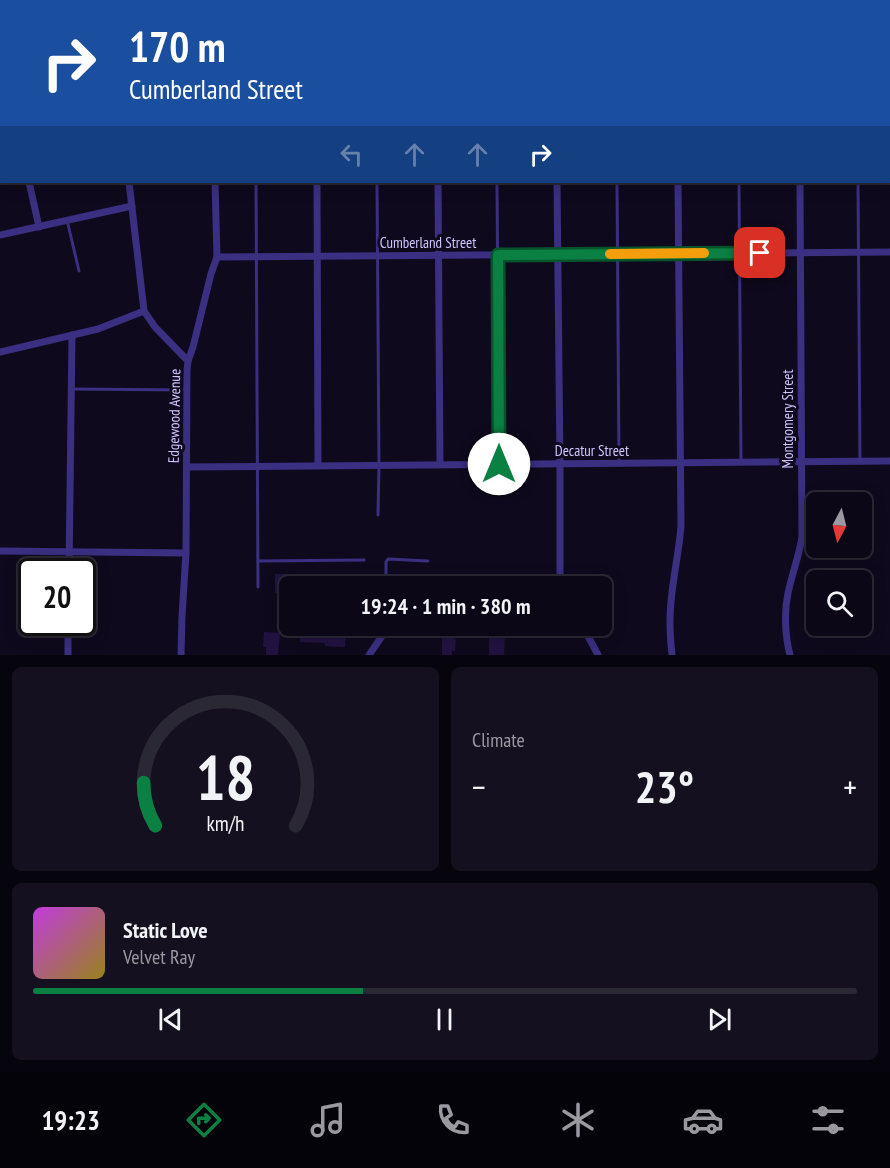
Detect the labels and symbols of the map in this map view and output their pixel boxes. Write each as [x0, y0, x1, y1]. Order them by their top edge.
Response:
pin [734, 227, 785, 278]
street label: Cumberland Street [380, 233, 476, 252]
street label: Edgewood Avenue [164, 369, 184, 463]
street label: Montgomery Street [778, 369, 797, 469]
position arrow [467, 432, 531, 496]
street label: Decatur Street [555, 441, 629, 460]
north arrow [806, 492, 872, 558]
speed limit sign: 20 [18, 558, 96, 636]

